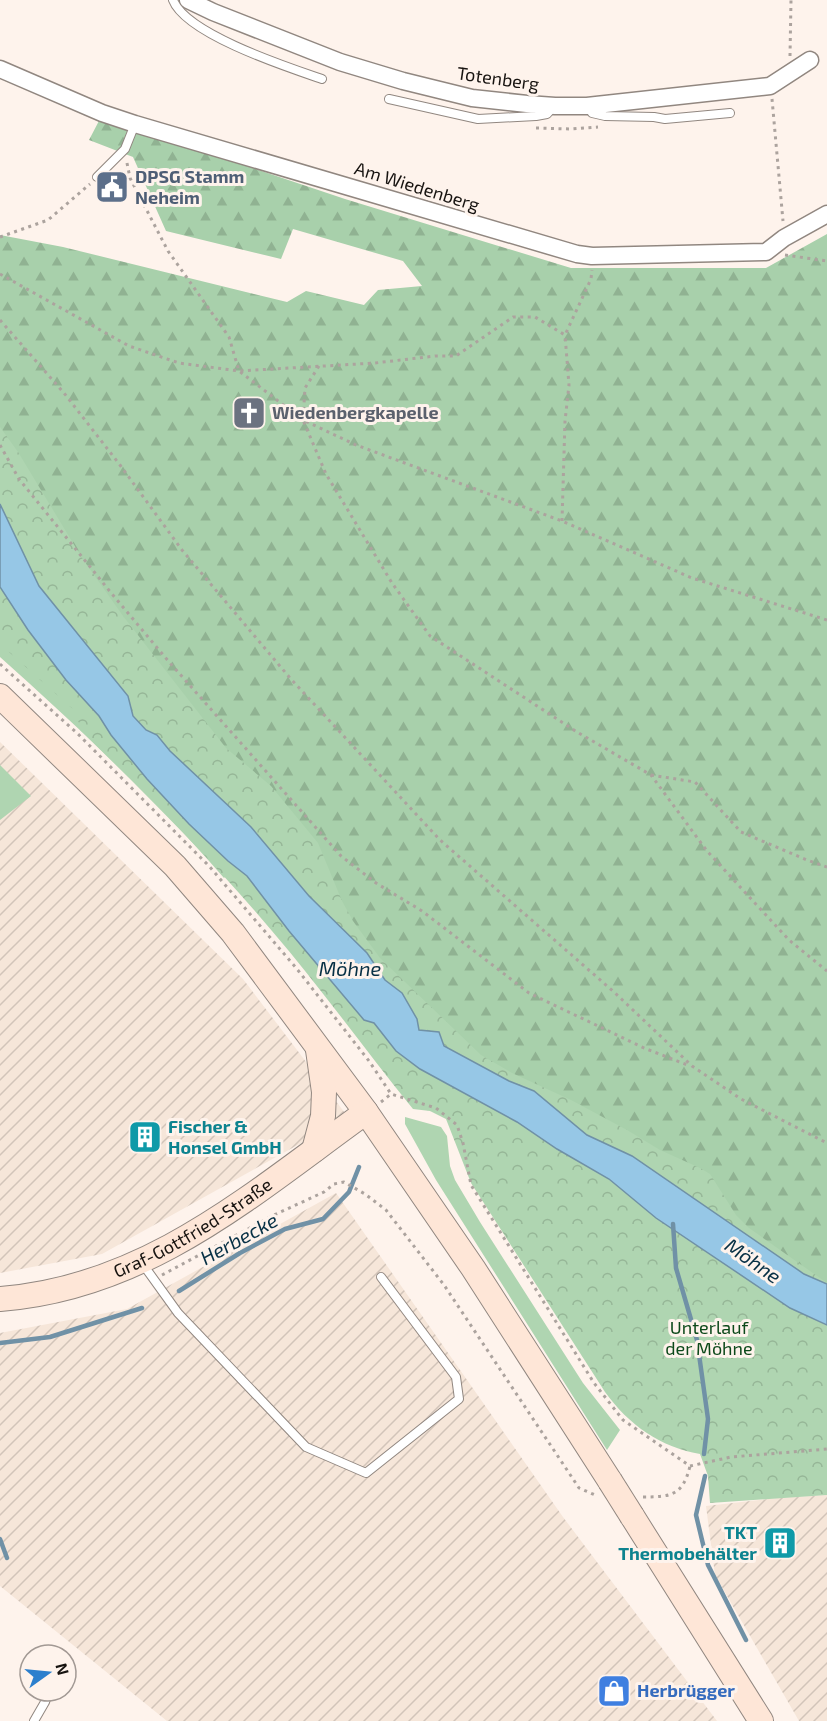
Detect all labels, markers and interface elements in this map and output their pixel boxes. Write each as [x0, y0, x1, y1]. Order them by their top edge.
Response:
street label: Totenberg [456, 61, 541, 95]
street label: Am Wiedenberg [352, 157, 482, 215]
place label: DPSG Stamm Neheim [135, 165, 244, 208]
public building icon: DPSG Stamm Neheim [94, 169, 130, 205]
church icon: Wiedenbergkapelle [231, 395, 267, 431]
place label: Wiedenbergkapelle [272, 401, 439, 423]
water label: Möhne [319, 956, 382, 980]
place label: Fischer & Honsel GmbH [168, 1115, 282, 1158]
building icon: Fischer & Honsel GmbH [127, 1119, 163, 1155]
street label: Graf-Gottfried-Straße [110, 1173, 276, 1282]
water label: Herbecke [196, 1207, 282, 1269]
water label: Möhne [721, 1232, 786, 1288]
park label: Unterlauf der Möhne [665, 1316, 753, 1359]
place label: TKT Thermobehälter [618, 1521, 757, 1564]
building icon: TKT Thermobehälter [762, 1525, 798, 1561]
north arrow [18, 1643, 78, 1703]
text: N [52, 1661, 74, 1677]
shop icon: Herbrügger [596, 1673, 632, 1709]
place label: Herbrügger [637, 1679, 735, 1701]

